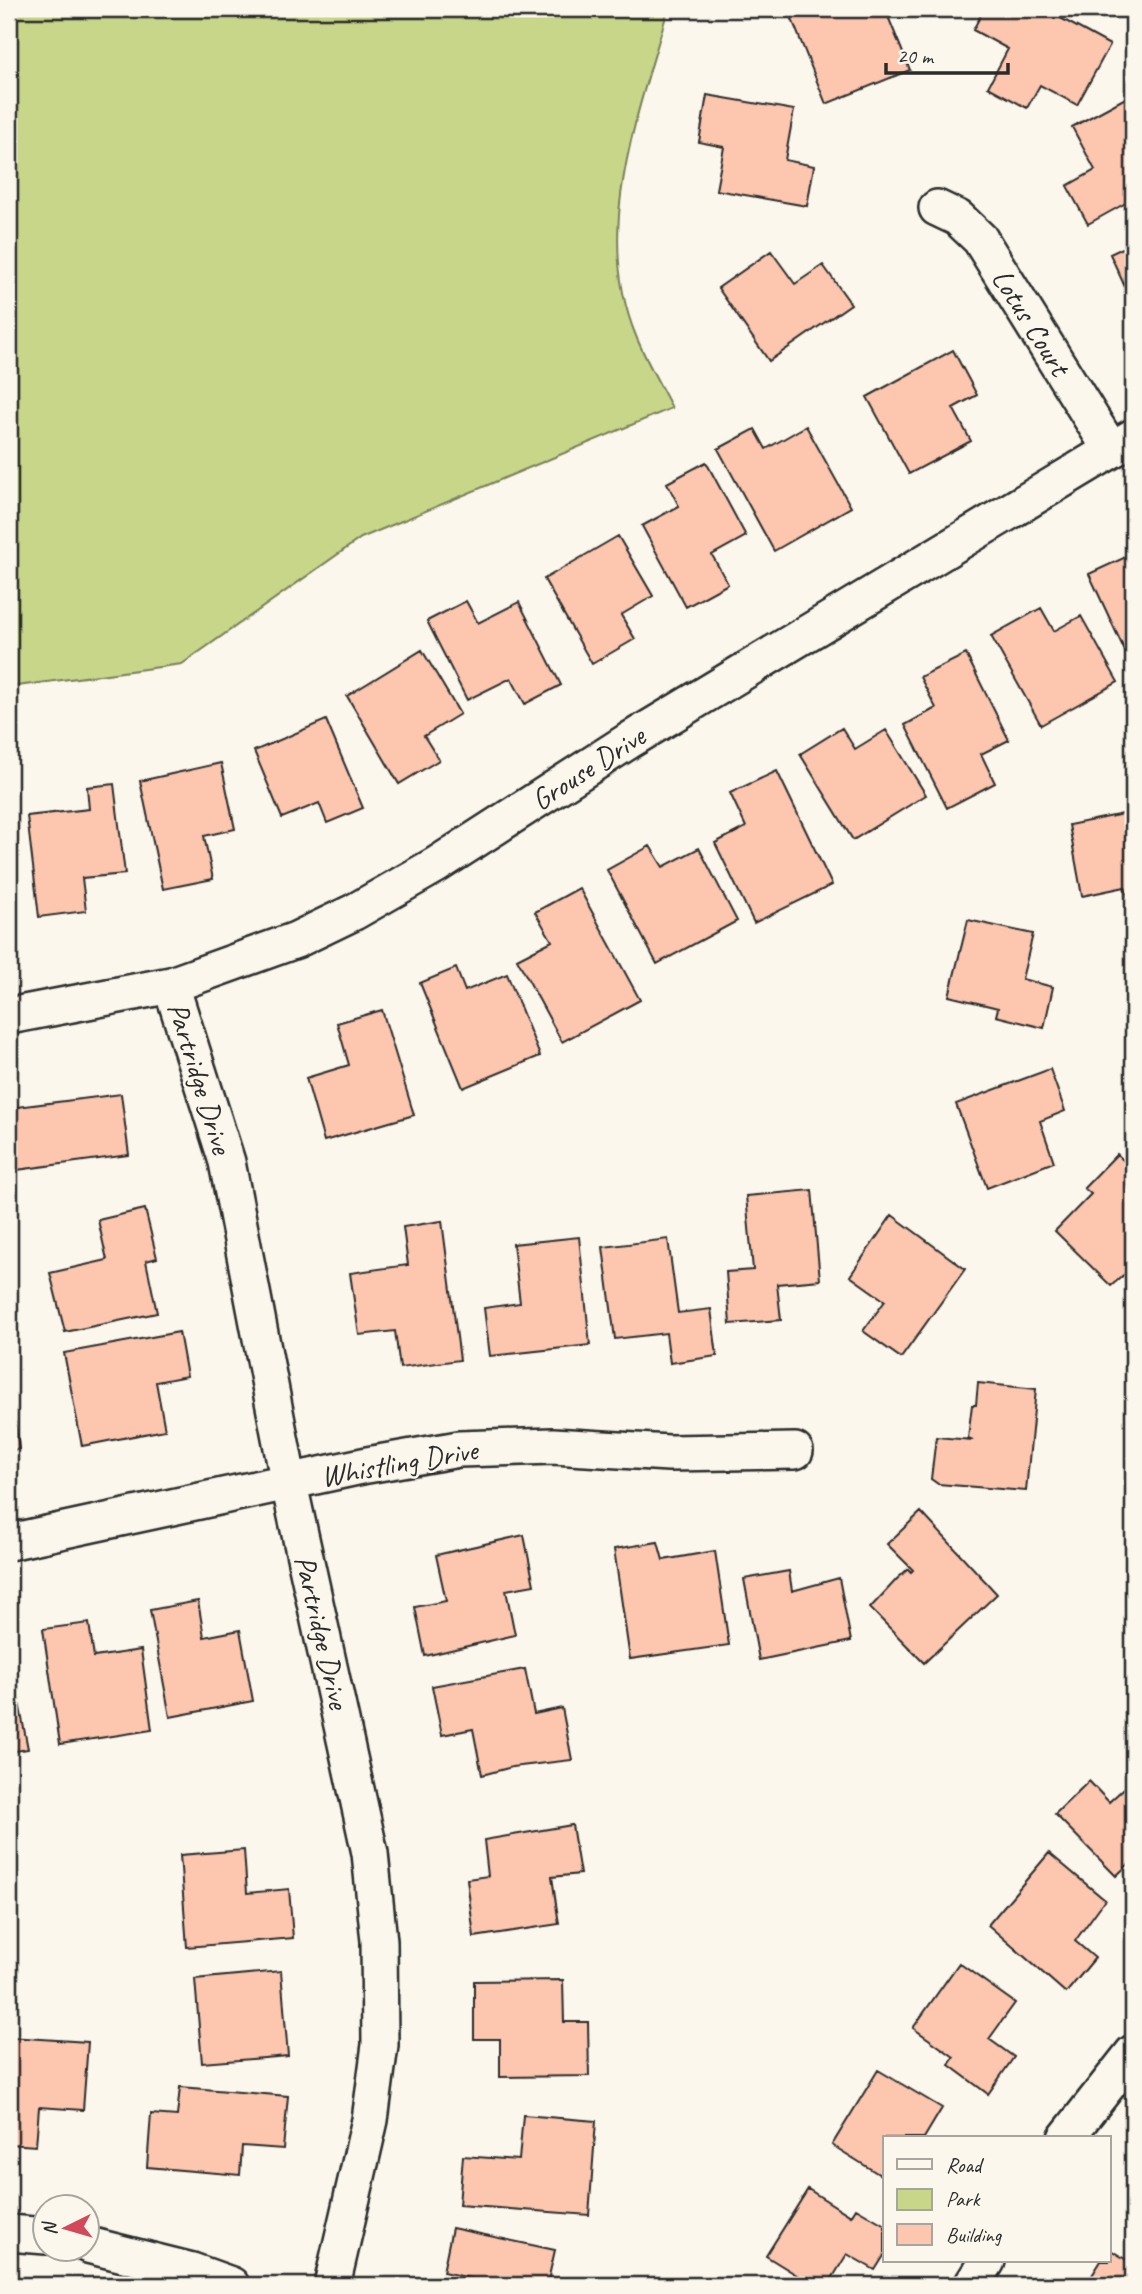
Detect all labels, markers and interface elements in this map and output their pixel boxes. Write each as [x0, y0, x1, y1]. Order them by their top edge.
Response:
scale bar [886, 32, 1009, 76]
text: 20 m [897, 43, 935, 69]
street label: Lotus Court [983, 262, 1080, 385]
street label: Grouse Drive [524, 716, 654, 819]
street label: Partridge Drive [159, 998, 242, 1160]
street label: Whistling Drive [318, 1430, 482, 1495]
street label: Partridge Drive [286, 1552, 359, 1715]
legend [883, 2136, 1110, 2262]
text: Road [946, 2152, 985, 2178]
text: Park [946, 2186, 981, 2212]
north arrow [32, 2192, 102, 2262]
text: N [37, 2219, 63, 2236]
text: Building [946, 2222, 1003, 2248]

